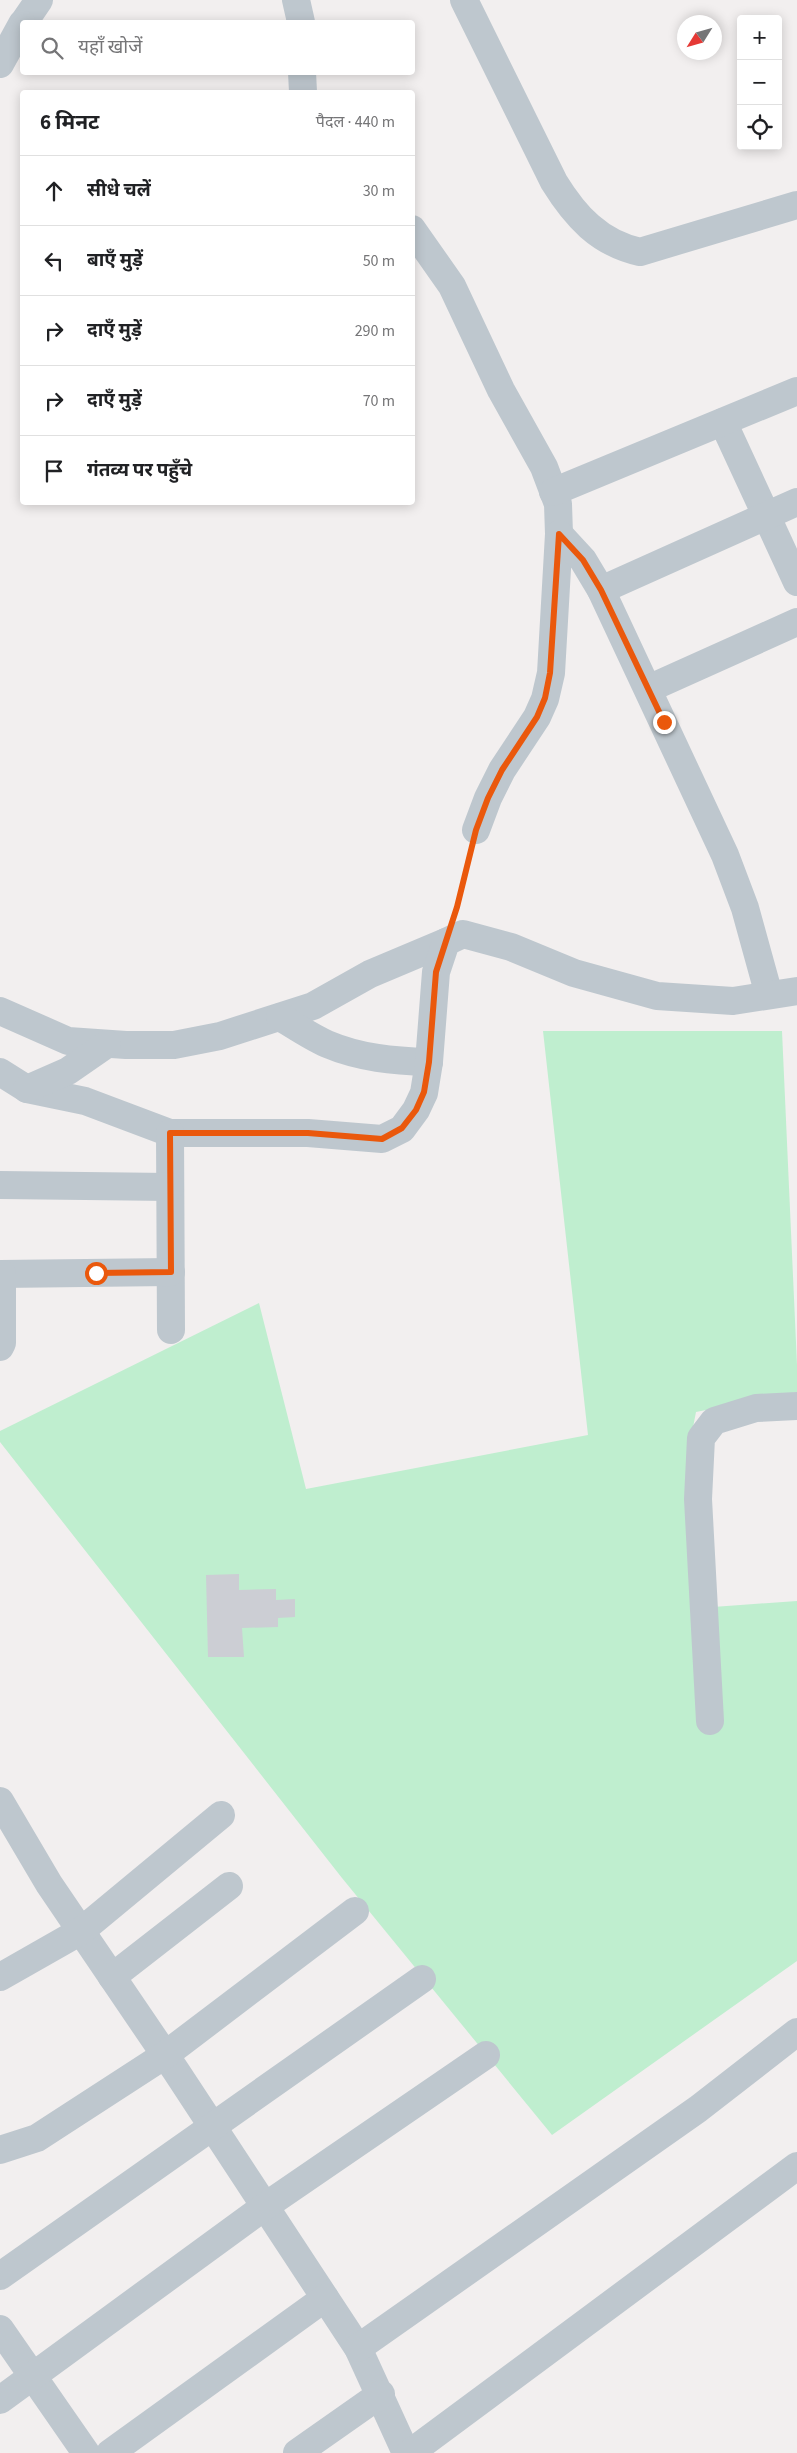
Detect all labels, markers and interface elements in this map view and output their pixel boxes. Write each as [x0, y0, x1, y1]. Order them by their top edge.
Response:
north arrow [677, 15, 722, 60]
map controls [737, 15, 782, 150]
button: + [737, 15, 782, 60]
search box [20, 20, 415, 75]
icon: search [38, 34, 66, 62]
text: यहाँ खोजें [78, 34, 142, 61]
button: − [737, 60, 782, 105]
button: locate [737, 105, 782, 150]
text: 6 मिनट [40, 107, 99, 137]
text: पैदल · 440 m [316, 111, 395, 133]
icon: ahead [40, 177, 68, 205]
text: सीधे चलें [87, 177, 151, 204]
text: 30 m [363, 180, 395, 202]
icon: left [40, 247, 68, 275]
text: बाएँ मुड़ें [87, 247, 143, 274]
text: 50 m [363, 250, 395, 272]
icon: right [40, 317, 68, 345]
text: दाएँ मुड़ें [87, 317, 142, 344]
text: 290 m [355, 320, 395, 342]
icon: right [40, 387, 68, 415]
text: दाएँ मुड़ें [87, 387, 142, 414]
text: 70 m [363, 390, 395, 412]
icon: arrive [40, 457, 68, 485]
text: गंतव्य पर पहुँचे [87, 457, 192, 484]
route end [653, 711, 676, 734]
route start [85, 1262, 108, 1285]

